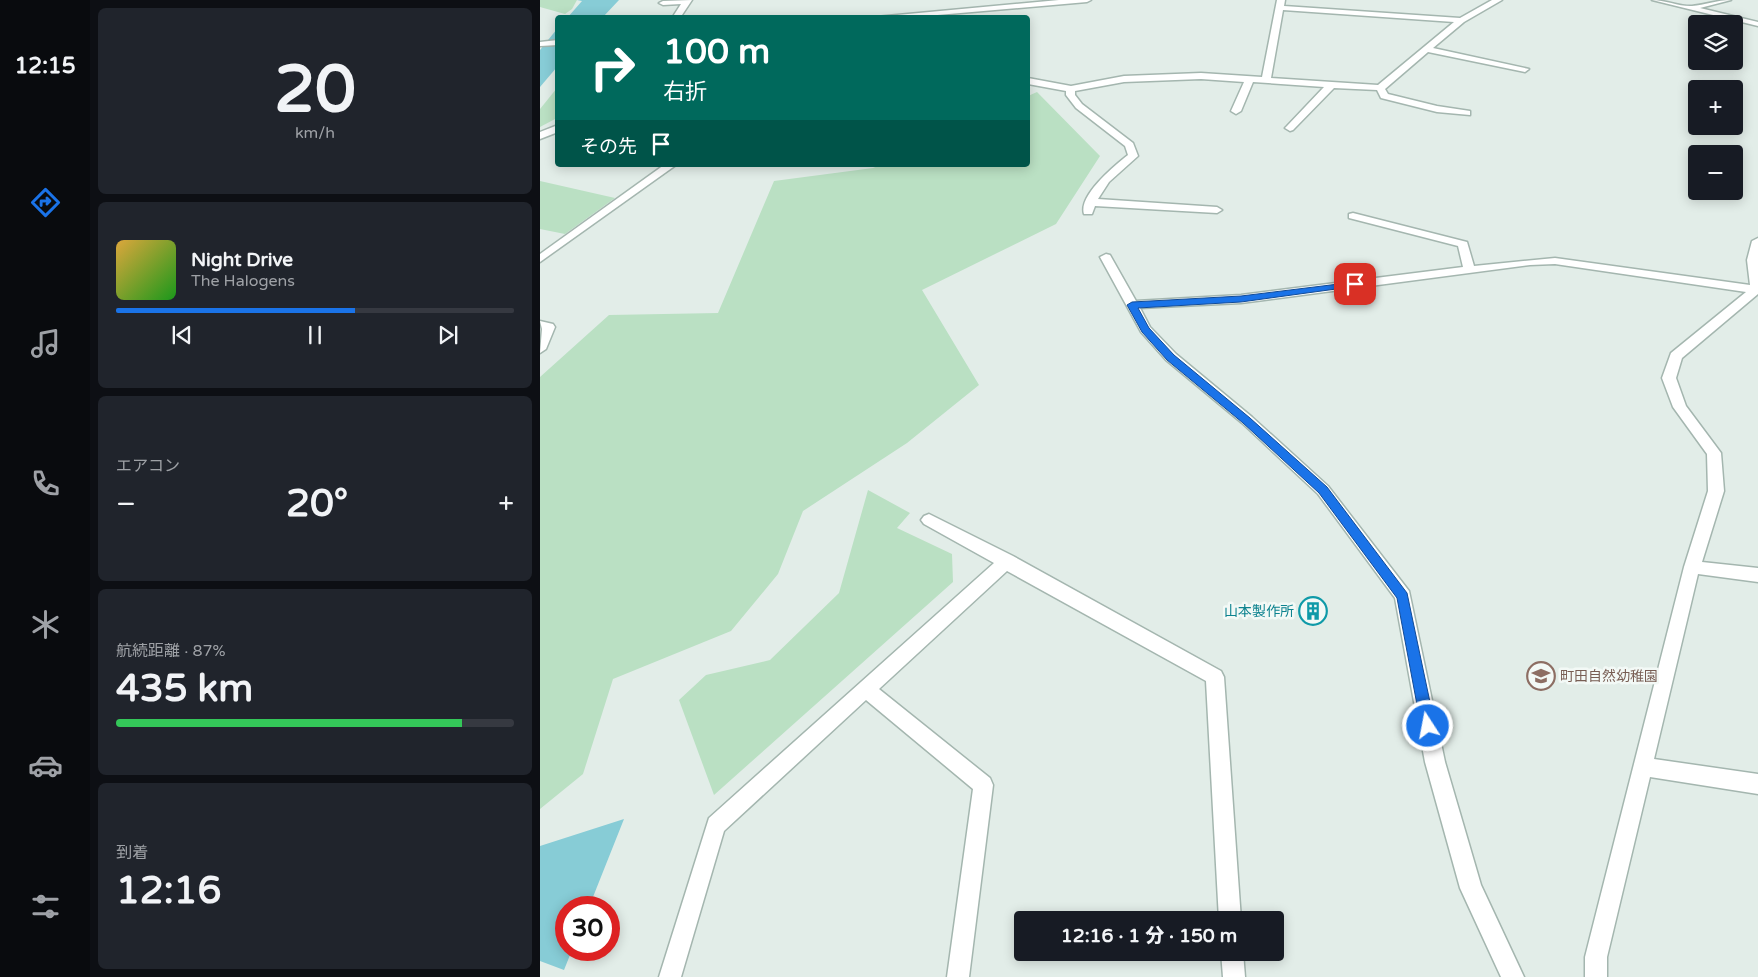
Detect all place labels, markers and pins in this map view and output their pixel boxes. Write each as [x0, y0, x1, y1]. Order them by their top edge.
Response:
pin [1334, 263, 1376, 305]
building icon: 山本製作所 [1298, 596, 1328, 626]
place label: 山本製作所 [1224, 603, 1294, 620]
school or university icon: 町田自然幼稚園 [1526, 661, 1556, 691]
place label: 町田自然幼稚園 [1560, 668, 1658, 685]

